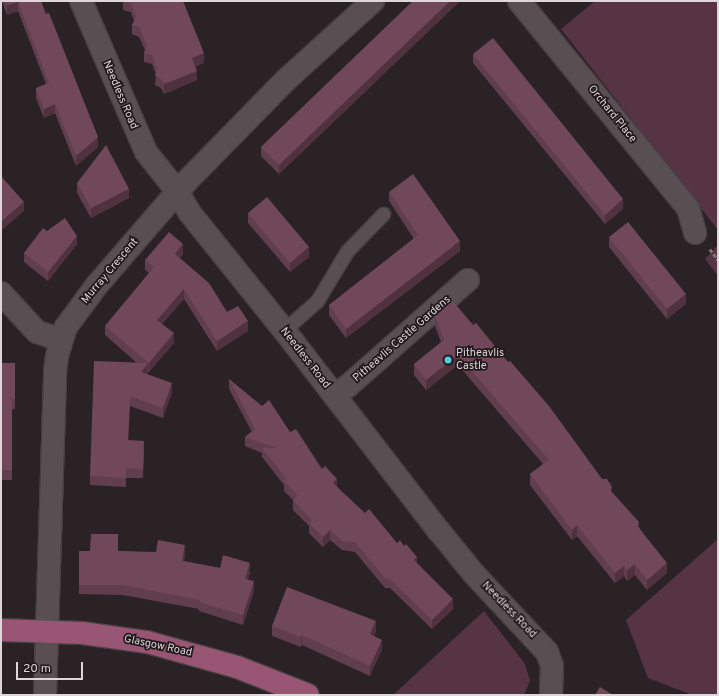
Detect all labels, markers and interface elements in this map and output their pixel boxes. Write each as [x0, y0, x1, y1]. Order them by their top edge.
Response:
street label: Needless Road [100, 59, 140, 131]
street label: Orchard Place [585, 83, 639, 145]
street label: Murray Crescent [79, 236, 141, 306]
street label: Pitheavlis Castle Gardens [350, 293, 454, 385]
street label: Needless Road [277, 325, 333, 391]
place label: Pitheavlis Castle [456, 347, 504, 373]
marker: Pitheavlis Castle [443, 355, 453, 365]
street label: Needless Road [479, 579, 539, 641]
street label: Glasgow Road [123, 632, 193, 660]
scale bar [18, 654, 85, 680]
text: 20 m [23, 661, 51, 677]

